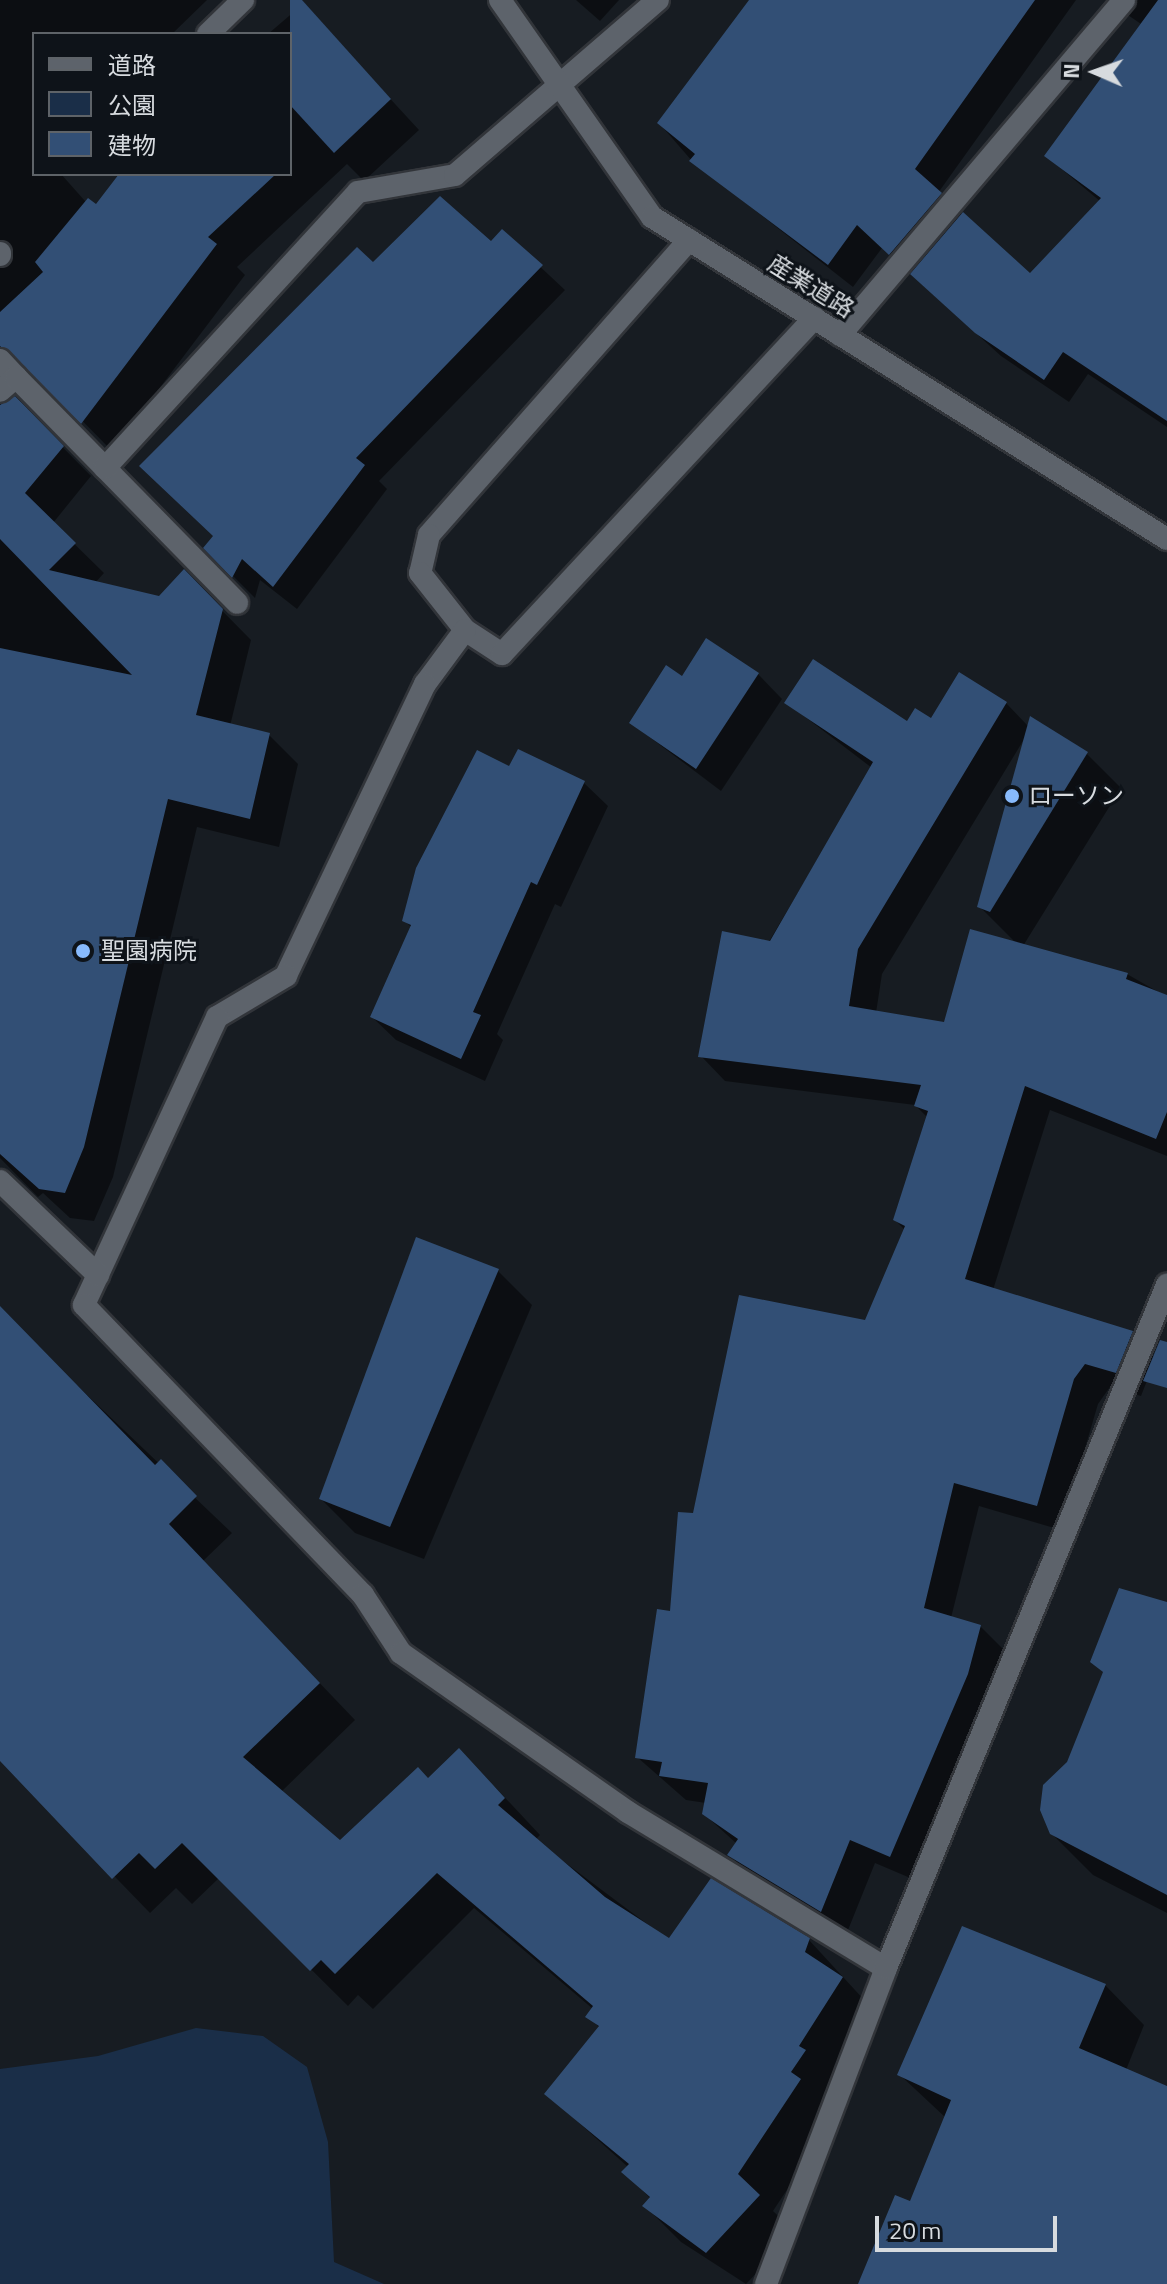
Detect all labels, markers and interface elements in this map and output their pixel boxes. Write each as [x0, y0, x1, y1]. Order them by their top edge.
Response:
legend [32, 32, 292, 176]
north arrow [1055, 32, 1135, 112]
text: 道路 [108, 47, 156, 83]
text: N [1054, 63, 1088, 79]
text: 公園 [108, 87, 156, 123]
text: 建物 [108, 127, 156, 163]
street label: 産業道路 [763, 248, 859, 324]
place label: ローソン [1028, 782, 1124, 810]
marker: ローソン [1003, 787, 1021, 805]
place label: 聖園病院 [101, 937, 197, 965]
marker: 聖園病院 [72, 940, 94, 962]
scale bar [879, 2200, 1061, 2250]
text: 20 m [889, 2212, 941, 2248]

